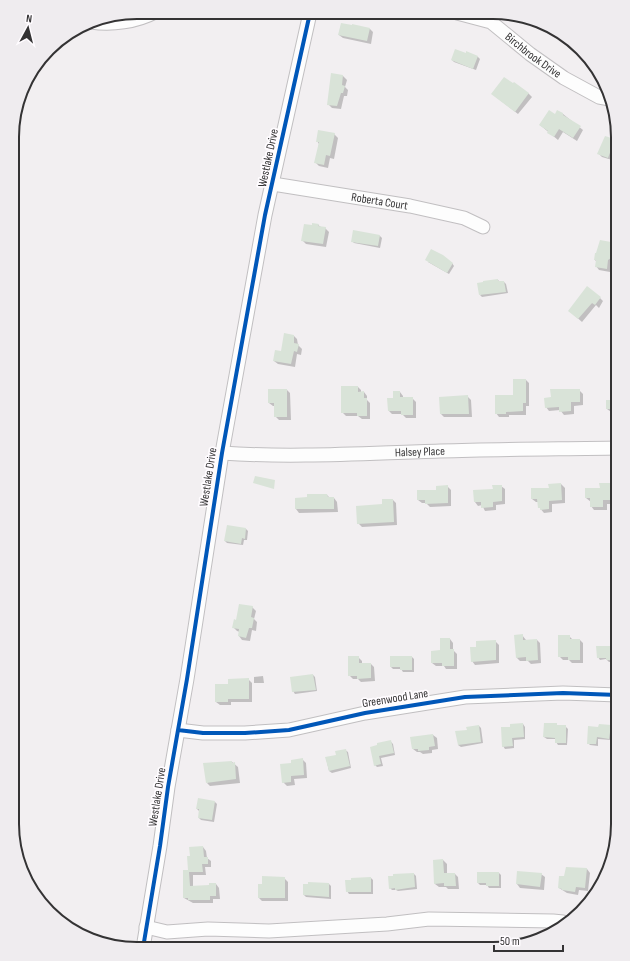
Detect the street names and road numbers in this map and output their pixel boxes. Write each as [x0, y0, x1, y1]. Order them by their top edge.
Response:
street label: Birchbrook Drive [502, 30, 564, 82]
street label: Westlake Drive [255, 127, 282, 189]
street label: Roberta Court [350, 190, 409, 214]
street label: Halsey Place [395, 444, 445, 461]
street label: Westlake Drive [196, 446, 221, 508]
street label: Greenwood Lane [361, 686, 429, 711]
street label: Westlake Drive [145, 766, 170, 828]

